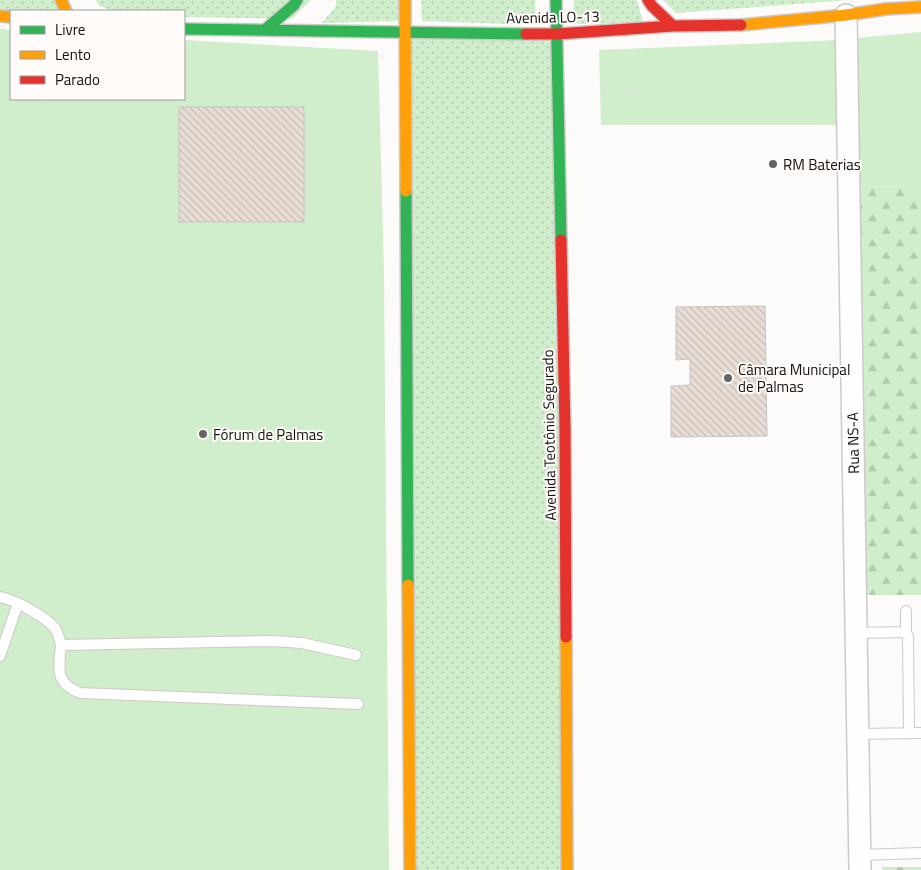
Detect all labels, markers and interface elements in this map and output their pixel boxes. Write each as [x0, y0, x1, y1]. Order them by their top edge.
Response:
street label: Avenida LO-13 [506, 5, 600, 29]
legend [10, 10, 185, 100]
text: Livre [55, 18, 85, 41]
text: Lento [55, 43, 91, 66]
text: Parado [55, 68, 100, 91]
place label: RM Baterias [783, 153, 861, 176]
marker: RM Baterias [767, 158, 779, 170]
street label: Avenida Teotônio Segurado [536, 349, 562, 521]
place label: Câmara Municipal de Palmas [738, 358, 850, 398]
marker: Câmara Municipal de Palmas [722, 372, 734, 384]
street label: Rua NS-A [841, 412, 865, 474]
place label: Fórum de Palmas [213, 423, 323, 446]
marker: Fórum de Palmas [197, 428, 209, 440]

